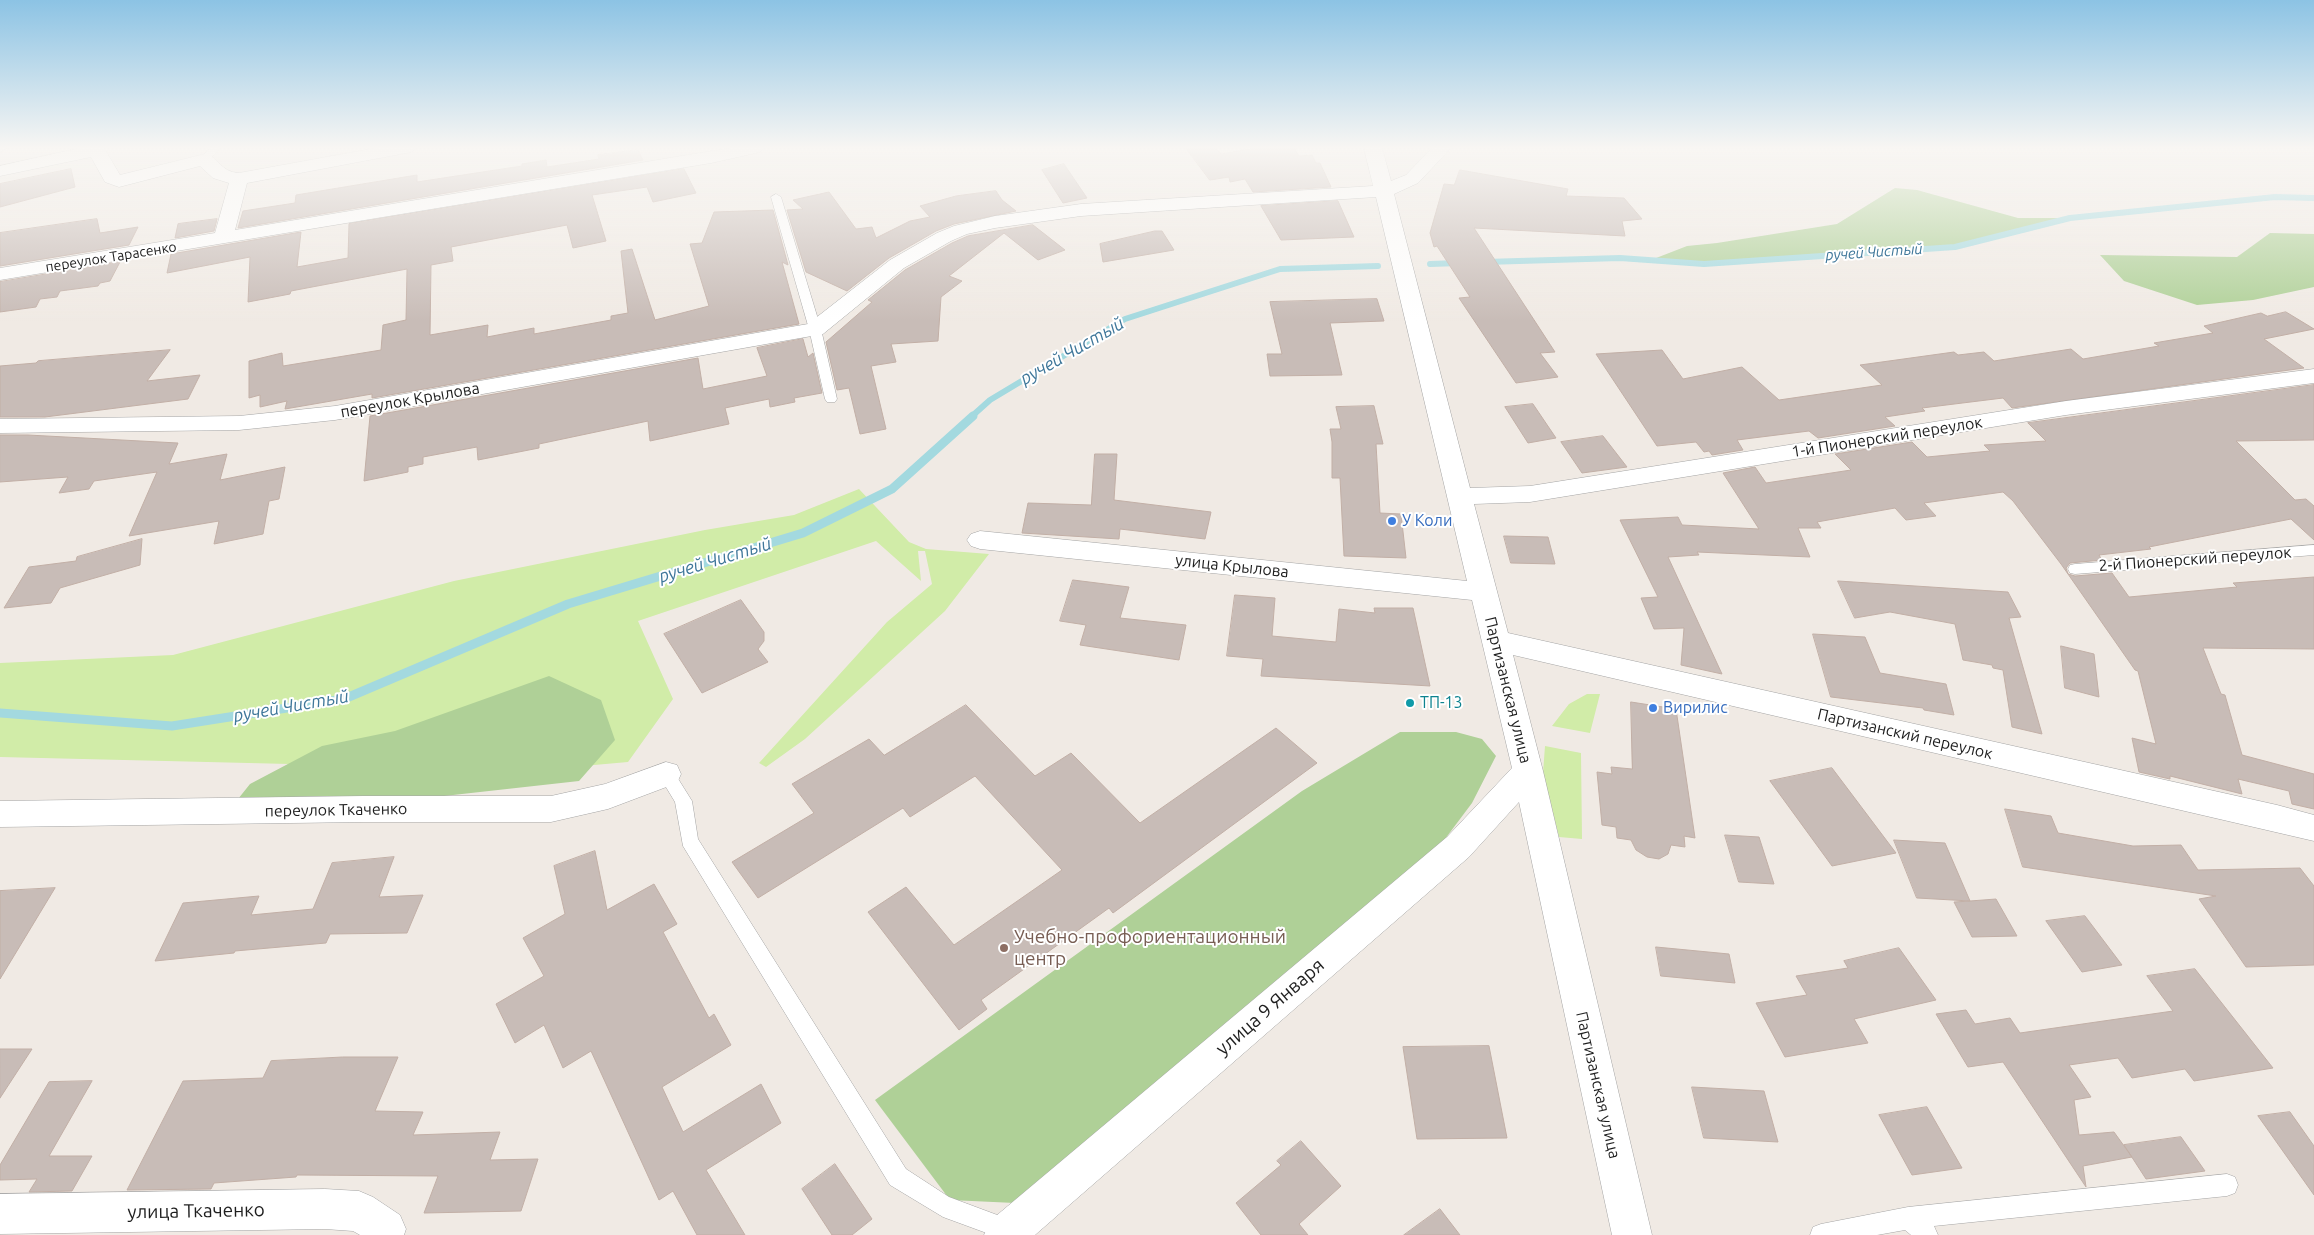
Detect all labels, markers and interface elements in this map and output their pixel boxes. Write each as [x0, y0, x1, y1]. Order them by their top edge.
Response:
street label: переулок Тарасенко [44, 238, 178, 276]
water label: ручей Чистый [1825, 240, 1923, 264]
water label: ручей Чистый [1016, 312, 1128, 390]
street label: переулок Крылова [339, 378, 481, 422]
street label: 1-й Пионерский переулок [1790, 412, 1984, 462]
place label: У Коли [1402, 511, 1452, 531]
marker: У Коли [1386, 515, 1398, 527]
water label: ручей Чистый [656, 533, 774, 587]
street label: 2-й Пионерский переулок [2098, 543, 2292, 575]
street label: улица Крылова [1174, 550, 1290, 582]
street label: Партизанская улица [1480, 615, 1536, 765]
water label: ручей Чистый [232, 685, 350, 727]
place label: ТП-13 [1420, 693, 1463, 713]
marker: ТП-13 [1404, 697, 1416, 709]
place label: Вирилис [1663, 698, 1728, 718]
marker: Вирилис [1647, 702, 1659, 714]
street label: Партизанский переулок [1815, 704, 1995, 764]
street label: переулок Ткаченко [265, 799, 407, 821]
place label: Учебно-профориентационный центр [1014, 926, 1286, 970]
marker: Учебно-профориентационный центр [998, 942, 1010, 954]
street label: улица 9 Января [1211, 954, 1329, 1060]
street label: Партизанская улица [1572, 1010, 1624, 1160]
street label: улица Ткаченко [127, 1198, 265, 1224]

